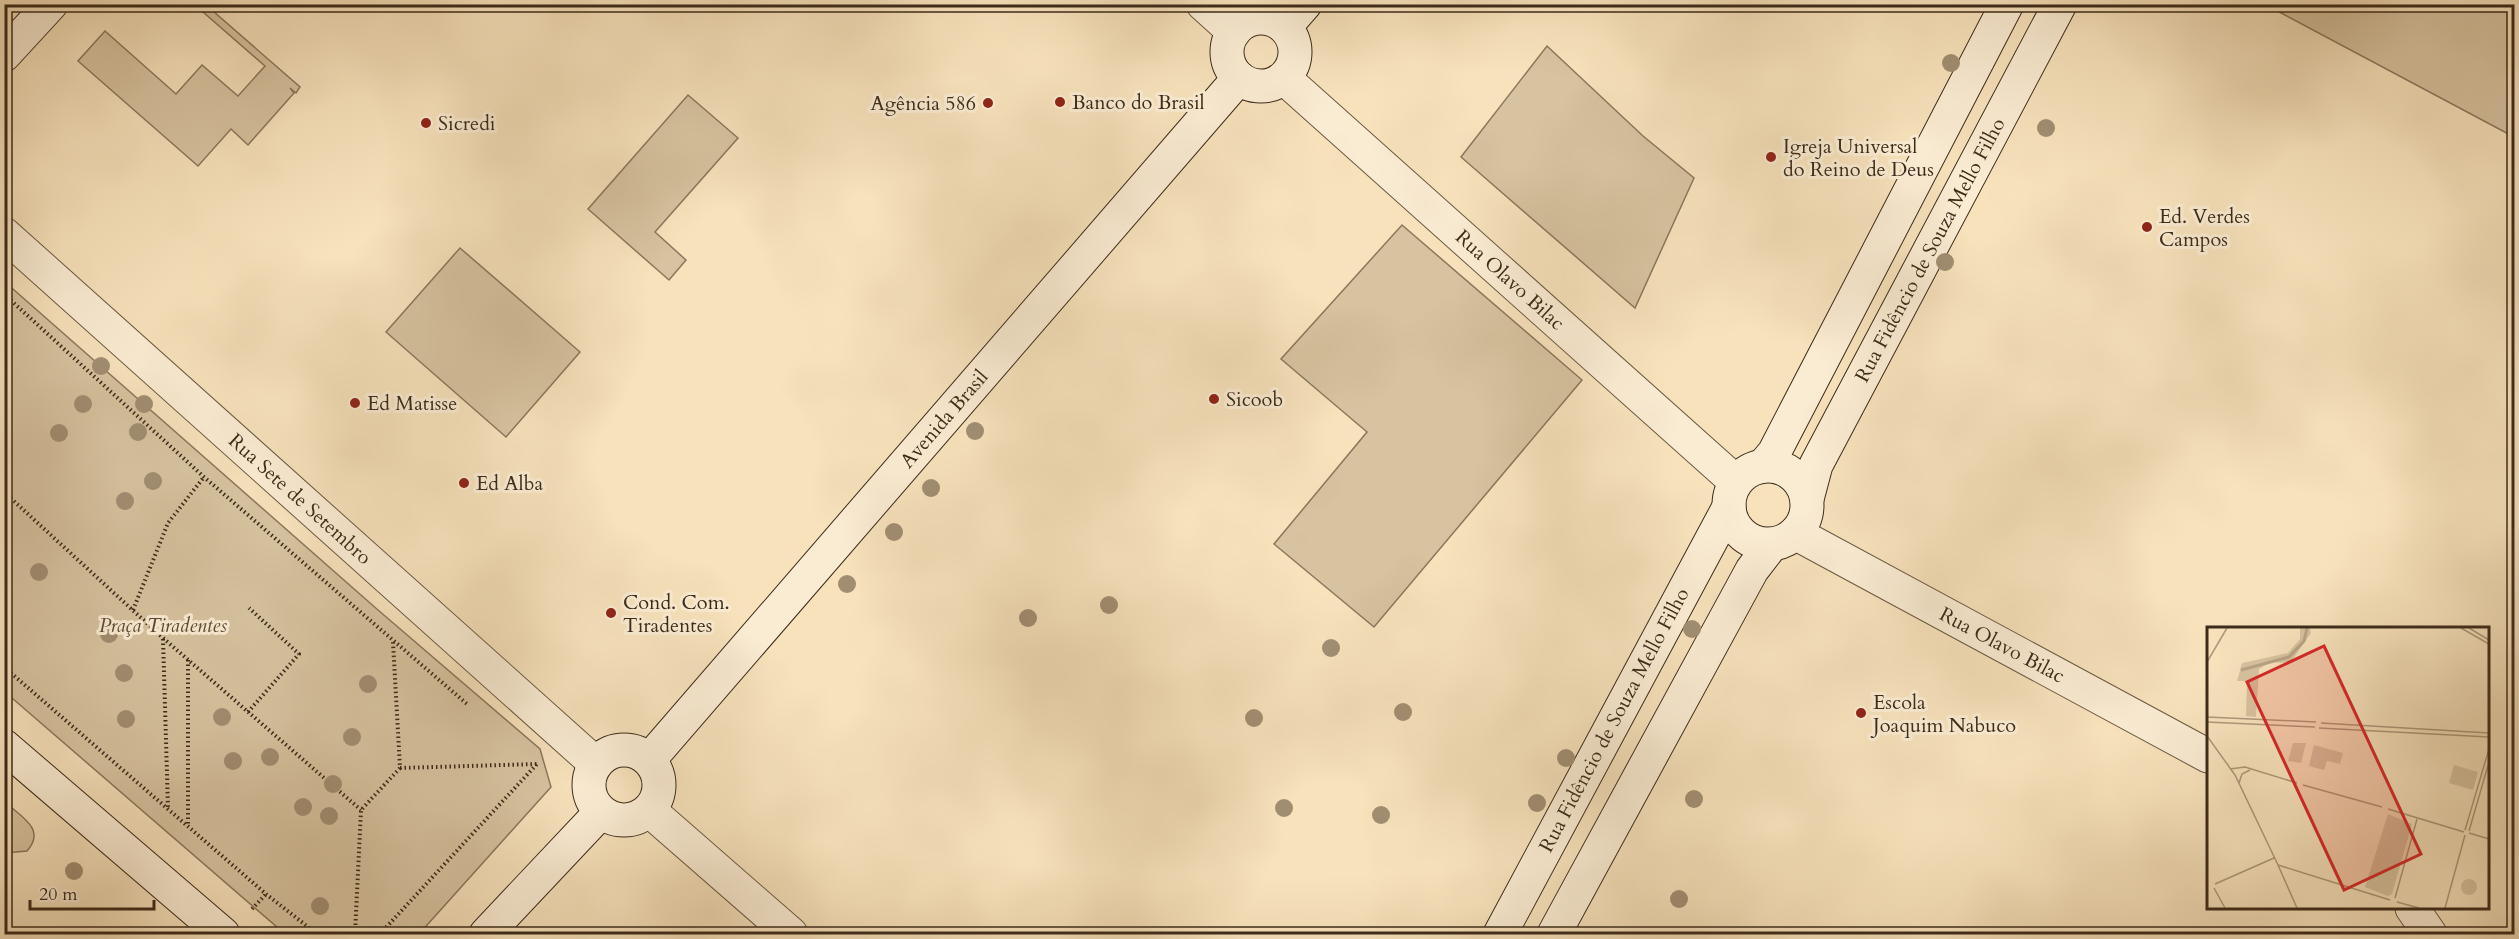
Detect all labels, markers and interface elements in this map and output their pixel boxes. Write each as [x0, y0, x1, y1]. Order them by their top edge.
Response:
place label: Banco do Brasil [1072, 89, 1205, 116]
place label: Agência 586 [871, 90, 976, 117]
marker: Banco do Brasil [1053, 95, 1067, 109]
marker: Agência 586 [981, 96, 995, 110]
place label: Sicredi [438, 110, 496, 137]
street label: Rua Fidêncio de Souza Mello Filho [1849, 113, 2011, 387]
marker: Sicredi [419, 116, 433, 130]
place label: Igreja Universal do Reino de Deus [1783, 133, 1934, 183]
marker: Igreja Universal do Reino de Deus [1764, 150, 1778, 164]
place label: Ed. Verdes Campos [2159, 203, 2250, 253]
marker: Ed. Verdes Campos [2140, 220, 2154, 234]
street label: Rua Olavo Bilac [1450, 224, 1570, 336]
street label: Avenida Brasil [894, 364, 994, 474]
place label: Sicoob [1226, 386, 1283, 413]
place label: Ed Matisse [367, 390, 457, 417]
marker: Sicoob [1207, 392, 1221, 406]
marker: Ed Matisse [348, 396, 362, 410]
street label: Rua Sete de Setembro [223, 427, 378, 571]
place label: Ed Alba [476, 470, 543, 497]
marker: Ed Alba [457, 476, 471, 490]
street label: Rua Fidêncio de Souza Mello Filho [1533, 583, 1695, 857]
place label: Cond. Com. Tiradentes [623, 589, 730, 639]
street label: Rua Olavo Bilac [1935, 601, 2069, 689]
marker: Cond. Com. Tiradentes [604, 606, 618, 620]
park label: Praça Tiradentes [99, 612, 227, 639]
inset map [2207, 627, 2489, 909]
place label: Escola Joaquim Nabuco [1870, 689, 2016, 739]
marker: Escola Joaquim Nabuco [1854, 706, 1868, 720]
scale bar [30, 873, 154, 911]
text: 20 m [39, 882, 78, 907]

